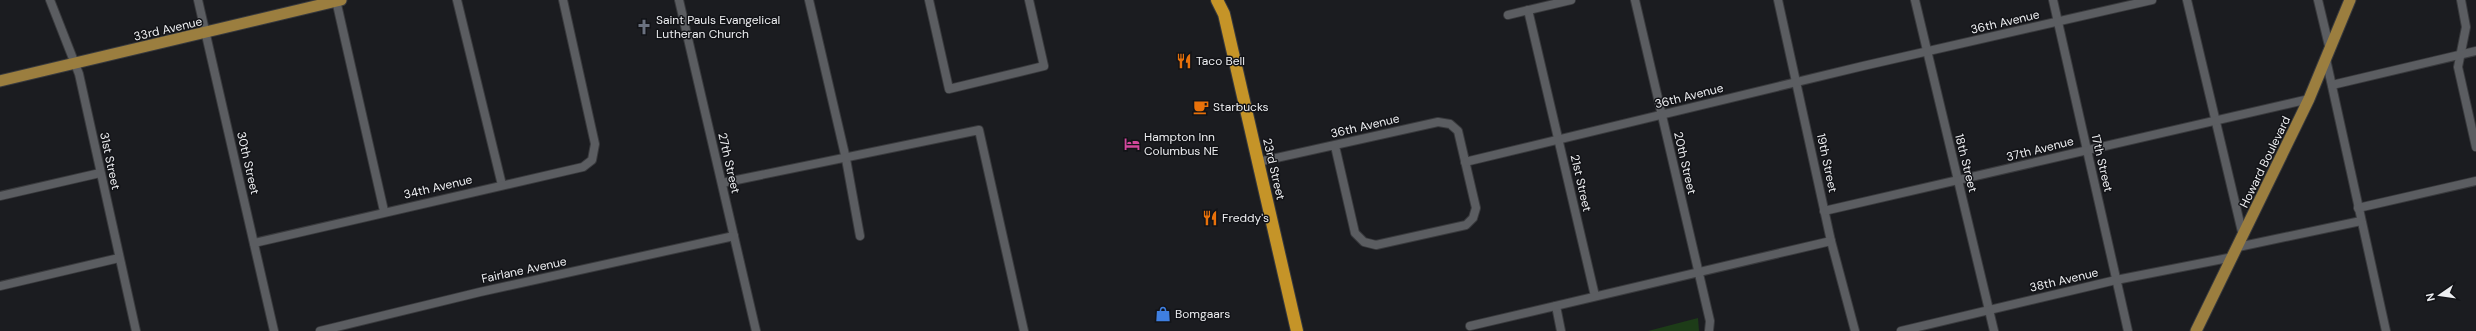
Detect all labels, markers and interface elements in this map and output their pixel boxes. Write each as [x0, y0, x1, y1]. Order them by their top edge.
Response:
street label: 36th Avenue [1969, 6, 2041, 38]
place label: Saint Pauls Evangelical Lutheran Church [656, 12, 780, 42]
street label: 33rd Avenue [132, 13, 204, 45]
church icon: Saint Pauls Evangelical Lutheran Church [635, 18, 653, 36]
restaurant icon: Taco Bell [1175, 52, 1193, 70]
place label: Taco Bell [1196, 53, 1245, 69]
street label: 36th Avenue [1653, 80, 1725, 112]
cafe icon: Starbucks [1192, 98, 1210, 116]
place label: Starbucks [1213, 99, 1269, 115]
street label: 36th Avenue [1329, 110, 1401, 142]
street label: Howard Boulevard [2236, 113, 2294, 211]
place label: Hampton Inn Columbus NE [1144, 129, 1219, 159]
street label: 30th Street [233, 130, 263, 196]
street label: 20th Street [1670, 130, 1700, 196]
street label: 31st Street [96, 131, 124, 191]
street label: 27th Street [714, 131, 744, 195]
street label: 19th Street [1813, 132, 1841, 194]
street label: 18th Street [1951, 132, 1981, 194]
street label: 17th Street [2088, 132, 2116, 194]
street label: 37th Avenue [2005, 133, 2076, 165]
hotel icon: Hampton Inn Columbus NE [1123, 135, 1141, 153]
street label: 23rd Street [1259, 137, 1289, 202]
street label: 21st Street [1567, 153, 1595, 213]
street label: 34th Avenue [402, 171, 474, 203]
restaurant icon: Freddy's [1201, 209, 1219, 227]
place label: Freddy's [1222, 210, 1269, 226]
street label: Fairlane Avenue [480, 253, 568, 287]
street label: 38th Avenue [2028, 264, 2100, 296]
north arrow [2420, 275, 2460, 315]
text: N [2423, 292, 2438, 303]
shop icon: Bomgaars [1154, 305, 1172, 323]
place label: Bomgaars [1175, 306, 1230, 322]

